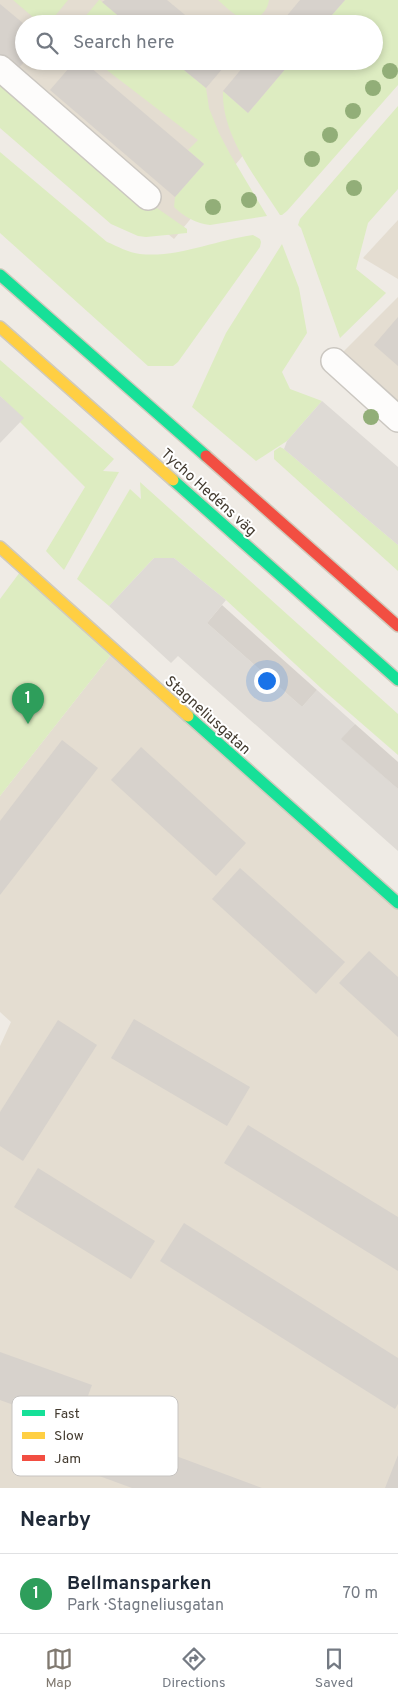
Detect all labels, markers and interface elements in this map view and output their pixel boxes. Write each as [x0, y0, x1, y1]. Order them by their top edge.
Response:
search box [15, 15, 383, 70]
icon: search [33, 29, 61, 57]
text: Search here [73, 31, 175, 55]
street label: Tycho Hedéns väg [156, 445, 260, 541]
your location [254, 668, 280, 694]
street label: Stagneliusgatan [160, 673, 254, 760]
pin: 1 [12, 683, 44, 724]
legend [12, 1396, 178, 1476]
text: Fast [54, 1406, 80, 1423]
text: Slow [54, 1428, 84, 1445]
text: Jam [54, 1451, 81, 1468]
text: Nearby [20, 1507, 91, 1534]
text: Bellmansparken [67, 1572, 211, 1596]
text: 1 [33, 1584, 39, 1604]
text: 70 m [343, 1584, 378, 1604]
text: Park · Stagneliusgatan [67, 1596, 224, 1616]
tab: Map [45, 1645, 73, 1692]
tab: Directions [162, 1645, 226, 1692]
tab: Saved [315, 1645, 353, 1692]

